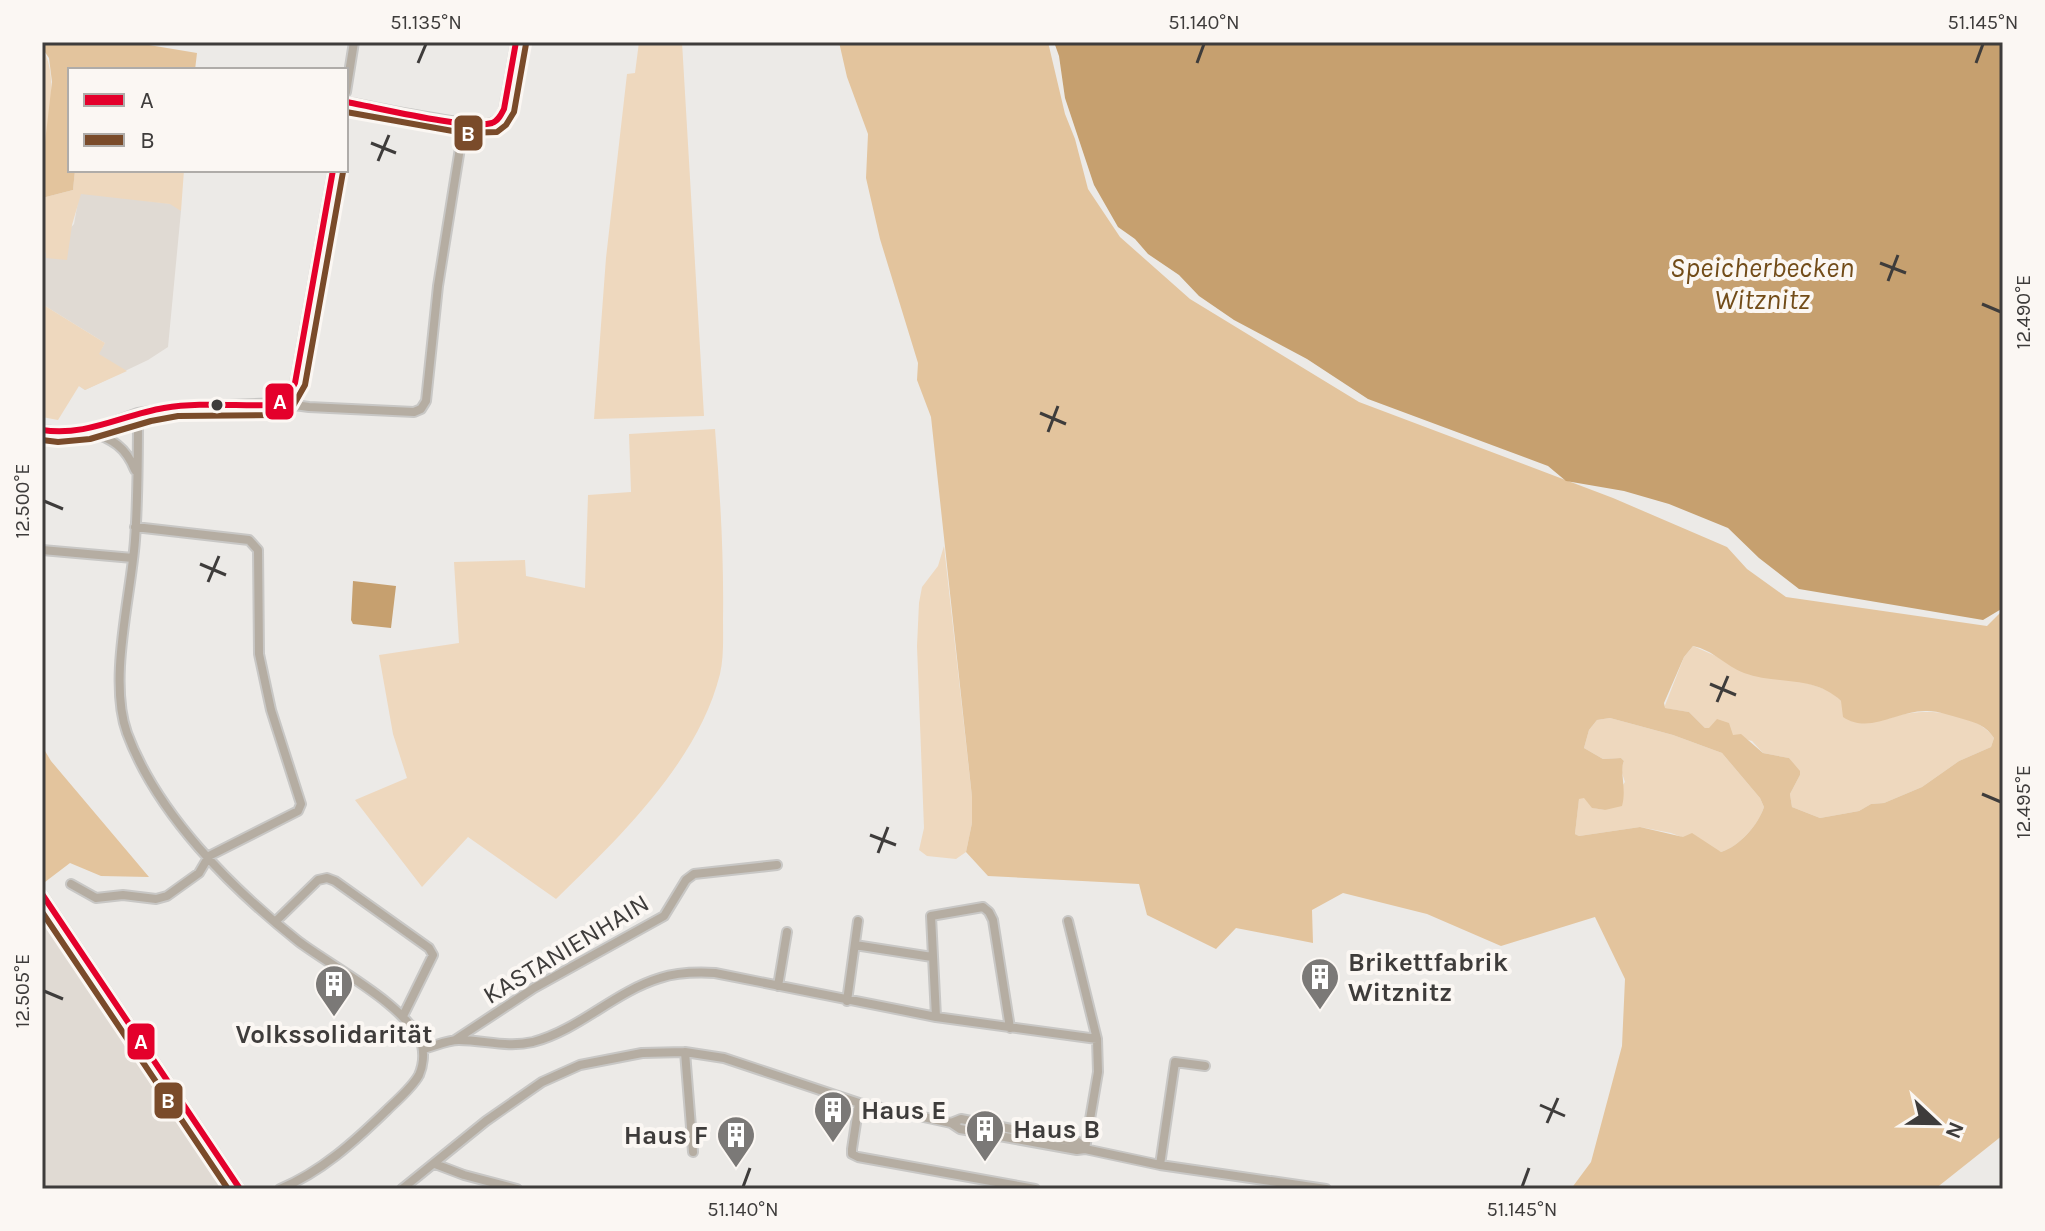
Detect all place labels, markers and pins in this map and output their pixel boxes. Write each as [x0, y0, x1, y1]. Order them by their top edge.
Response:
unlabelled marker [209, 397, 225, 413]
place label: Brikettfabrik Witznitz [1348, 947, 1508, 1008]
building icon: Brikettfabrik Witznitz [1299, 956, 1341, 1011]
building icon: Volkssolidarität [313, 963, 355, 1018]
place label: Volkssolidarität [236, 1019, 432, 1050]
building icon: Haus E [812, 1089, 854, 1144]
place label: Haus E [861, 1095, 946, 1126]
building icon: Haus B [964, 1108, 1006, 1163]
building icon: Haus F [715, 1114, 757, 1169]
place label: Haus B [1013, 1114, 1100, 1145]
place label: Haus F [624, 1120, 708, 1151]

